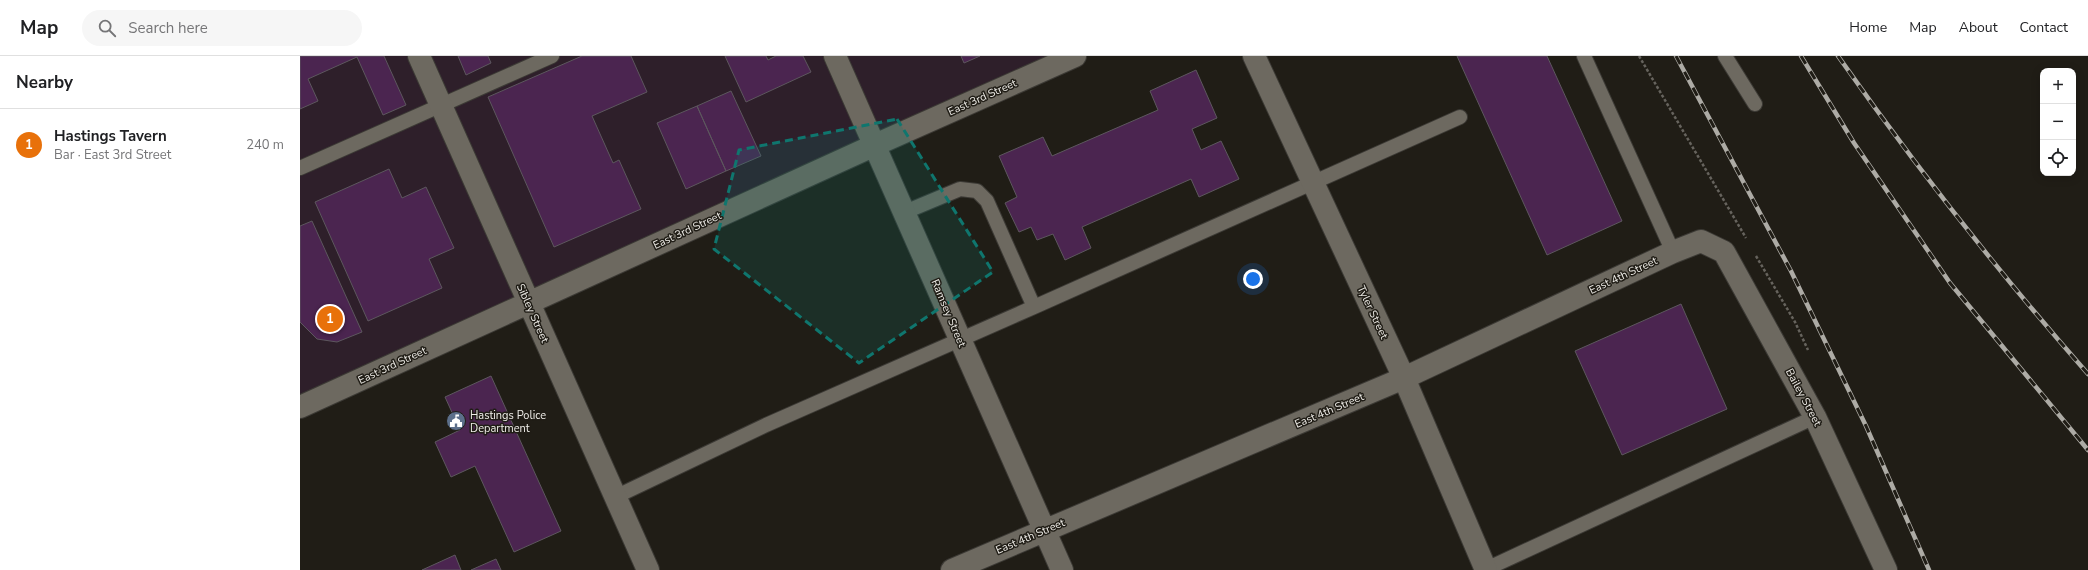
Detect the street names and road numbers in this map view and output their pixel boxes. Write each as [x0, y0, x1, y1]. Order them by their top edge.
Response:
street label: East 3rd Street [945, 76, 1019, 119]
street label: East 3rd Street [651, 208, 724, 253]
street label: East 4th Street [1587, 253, 1660, 298]
street label: Ramsey Street [928, 277, 970, 349]
street label: Sibley Street [513, 281, 552, 345]
street label: Tyler Street [1354, 283, 1392, 342]
street label: East 3rd Street [356, 343, 429, 388]
street label: Bailey Street [1782, 366, 1825, 429]
street label: East 4th Street [1292, 389, 1366, 432]
street label: East 4th Street [993, 515, 1067, 558]

